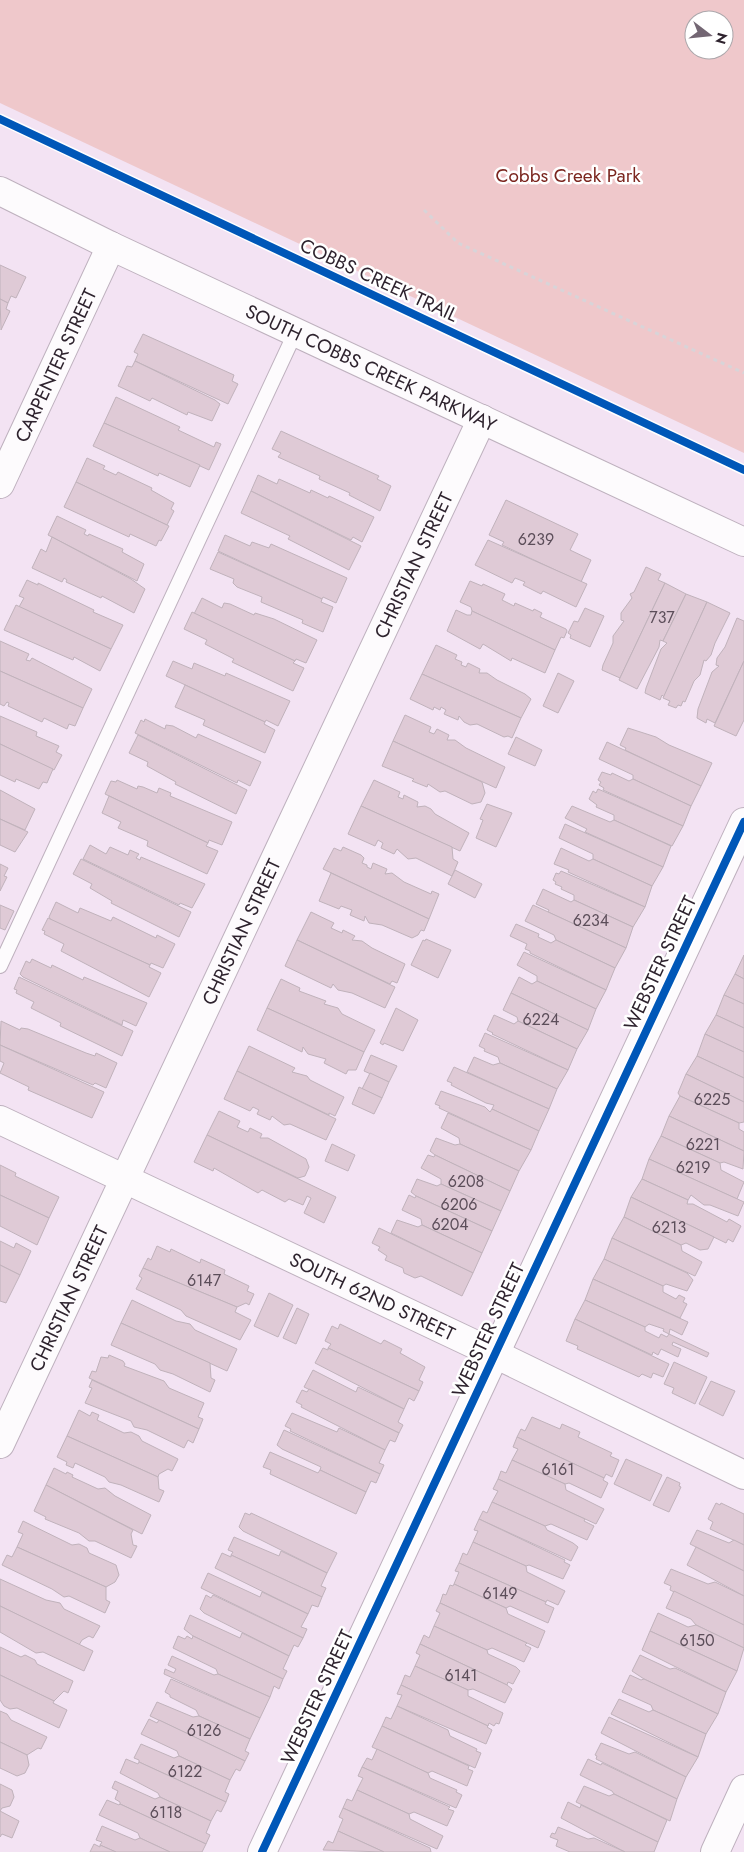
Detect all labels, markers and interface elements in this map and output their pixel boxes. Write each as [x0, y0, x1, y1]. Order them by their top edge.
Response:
north arrow [684, 10, 734, 60]
text: N [710, 30, 733, 47]
park label: Cobbs Creek Park [495, 162, 641, 189]
street label: COBBS CREEK TRAIL [296, 232, 463, 329]
street label: CARPENTER STREET [8, 284, 103, 447]
street label: SOUTH COBBS CREEK PARKWAY [241, 297, 501, 438]
street label: CHRISTIAN STREET [367, 488, 459, 643]
house number: 6239 [518, 528, 554, 551]
house number: 737 [649, 606, 675, 629]
street label: CHRISTIAN STREET [195, 854, 287, 1009]
street label: WEBSTER STREET [617, 891, 703, 1035]
house number: 6234 [573, 909, 609, 932]
house number: 6224 [523, 1008, 559, 1031]
house number: 6225 [694, 1088, 730, 1111]
house number: 6221 [686, 1133, 720, 1156]
house number: 6219 [676, 1156, 710, 1179]
house number: 6208 [448, 1170, 484, 1193]
house number: 6206 [440, 1193, 478, 1216]
house number: 6204 [431, 1213, 469, 1236]
house number: 6213 [652, 1216, 686, 1239]
street label: CHRISTIAN STREET [23, 1221, 115, 1376]
street label: SOUTH 62ND STREET [285, 1245, 460, 1347]
street label: WEBSTER STREET [445, 1258, 531, 1402]
house number: 6147 [187, 1269, 222, 1292]
house number: 6161 [542, 1458, 574, 1481]
house number: 6149 [483, 1582, 517, 1605]
street label: WEBSTER STREET [274, 1625, 360, 1769]
house number: 6150 [679, 1629, 715, 1652]
house number: 6141 [445, 1664, 477, 1687]
house number: 6126 [187, 1719, 221, 1742]
house number: 6122 [168, 1760, 202, 1783]
house number: 6118 [150, 1801, 182, 1824]

